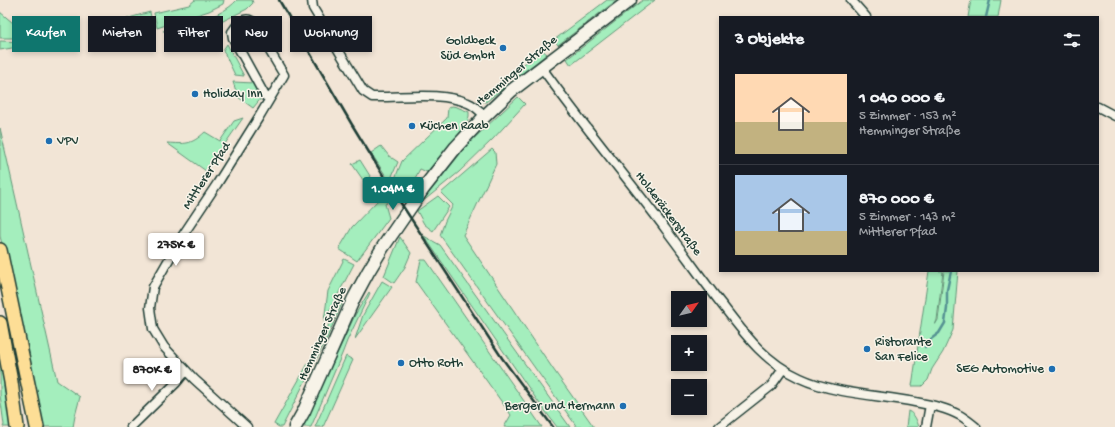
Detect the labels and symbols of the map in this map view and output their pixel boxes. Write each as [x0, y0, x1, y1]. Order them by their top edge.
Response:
street label: Hemminger Straße [473, 33, 561, 109]
place label: Goldbeck Süd GmbH [440, 34, 496, 64]
marker: Goldbeck Süd GmbH [498, 43, 508, 53]
place label: Holiday Inn [203, 87, 263, 102]
marker: Holiday Inn [190, 89, 200, 99]
place label: Küchen Raab [420, 119, 489, 134]
marker: Küchen Raab [407, 121, 417, 131]
place label: VPV [56, 134, 79, 149]
marker: VPV [44, 136, 54, 146]
street label: Mittlerer Pfad [180, 138, 235, 212]
street label: Holderäckerstraße [632, 169, 705, 259]
pin: 1.04M € [356, 177, 430, 211]
pin: 275K € [143, 233, 209, 267]
street label: Hemminger Straße [296, 284, 351, 383]
north arrow [671, 291, 707, 327]
place label: Ristorante San Felice [875, 335, 932, 365]
marker: Ristorante San Felice [862, 344, 872, 354]
place label: Otto Roth [409, 356, 463, 371]
pin: 870K € [119, 358, 185, 392]
marker: Otto Roth [396, 358, 406, 368]
place label: SEG Automotive [956, 362, 1044, 377]
marker: SEG Automotive [1047, 364, 1057, 374]
place label: Berger und Hermann [504, 399, 616, 414]
marker: Berger und Hermann [618, 401, 628, 411]

